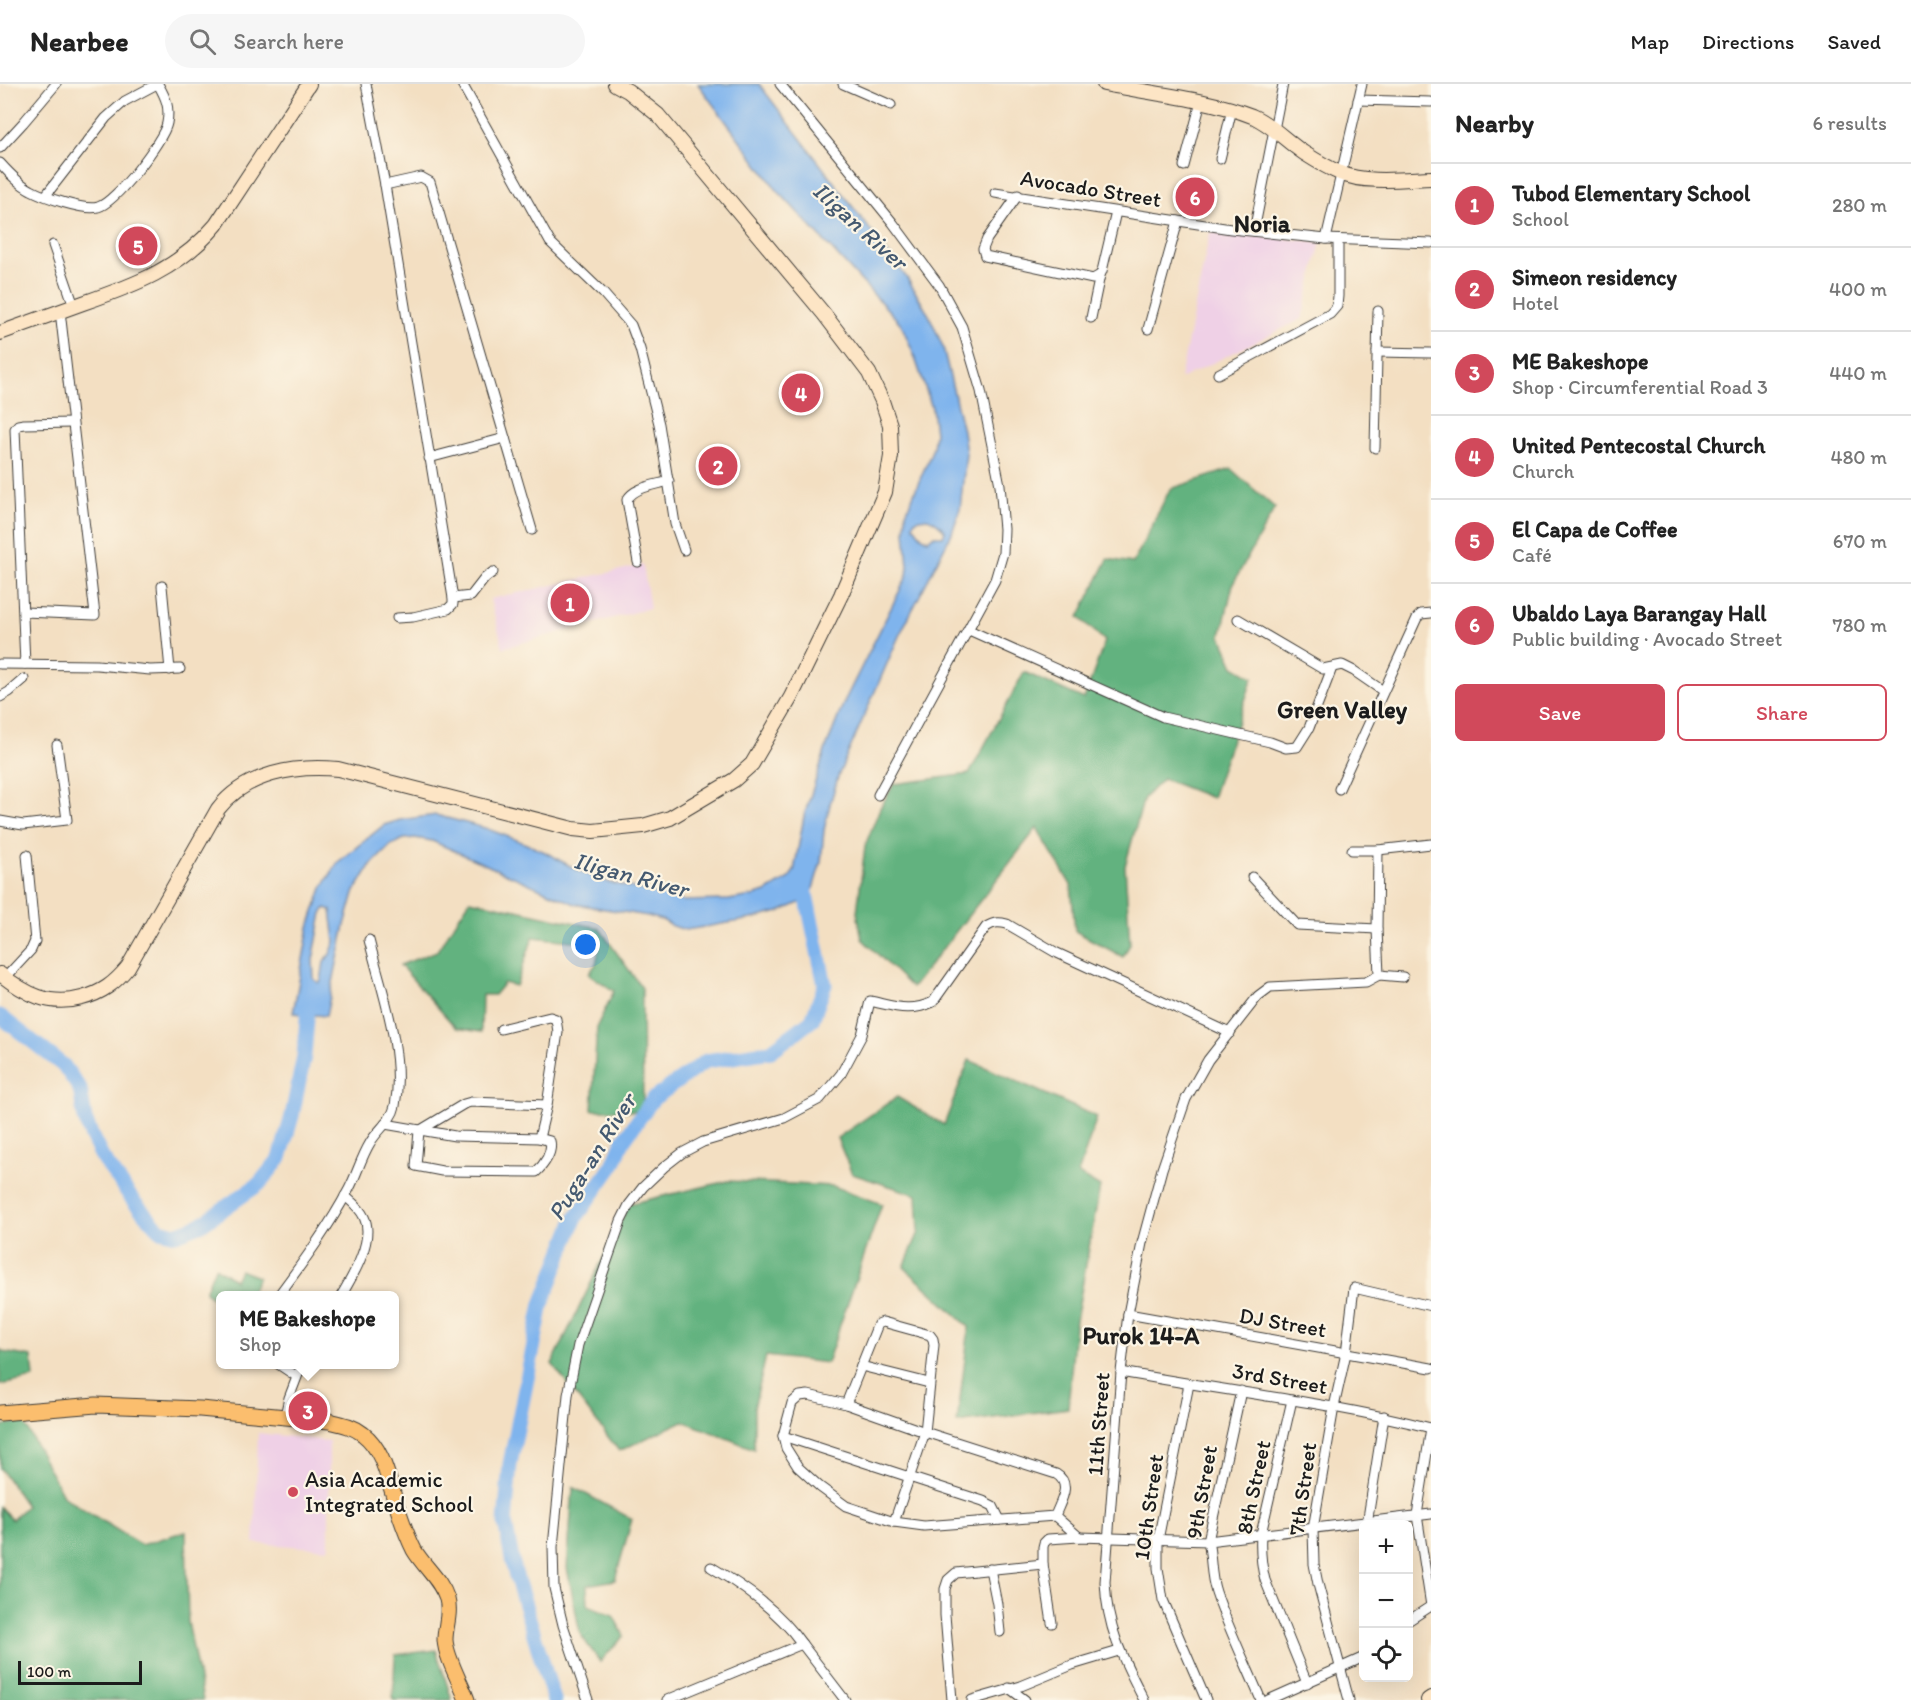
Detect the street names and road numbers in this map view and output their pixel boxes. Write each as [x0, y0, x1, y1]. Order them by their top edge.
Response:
street label: Avocado Street [1019, 164, 1163, 213]
street label: DJ Street [1237, 1302, 1328, 1343]
street label: 3rd Street [1230, 1357, 1330, 1400]
street label: 11th Street [1081, 1372, 1116, 1477]
street label: 8th Street [1230, 1438, 1277, 1536]
street label: 7th Street [1283, 1441, 1322, 1537]
street label: 9th Street [1180, 1443, 1223, 1541]
street label: 10th Street [1128, 1452, 1169, 1562]

